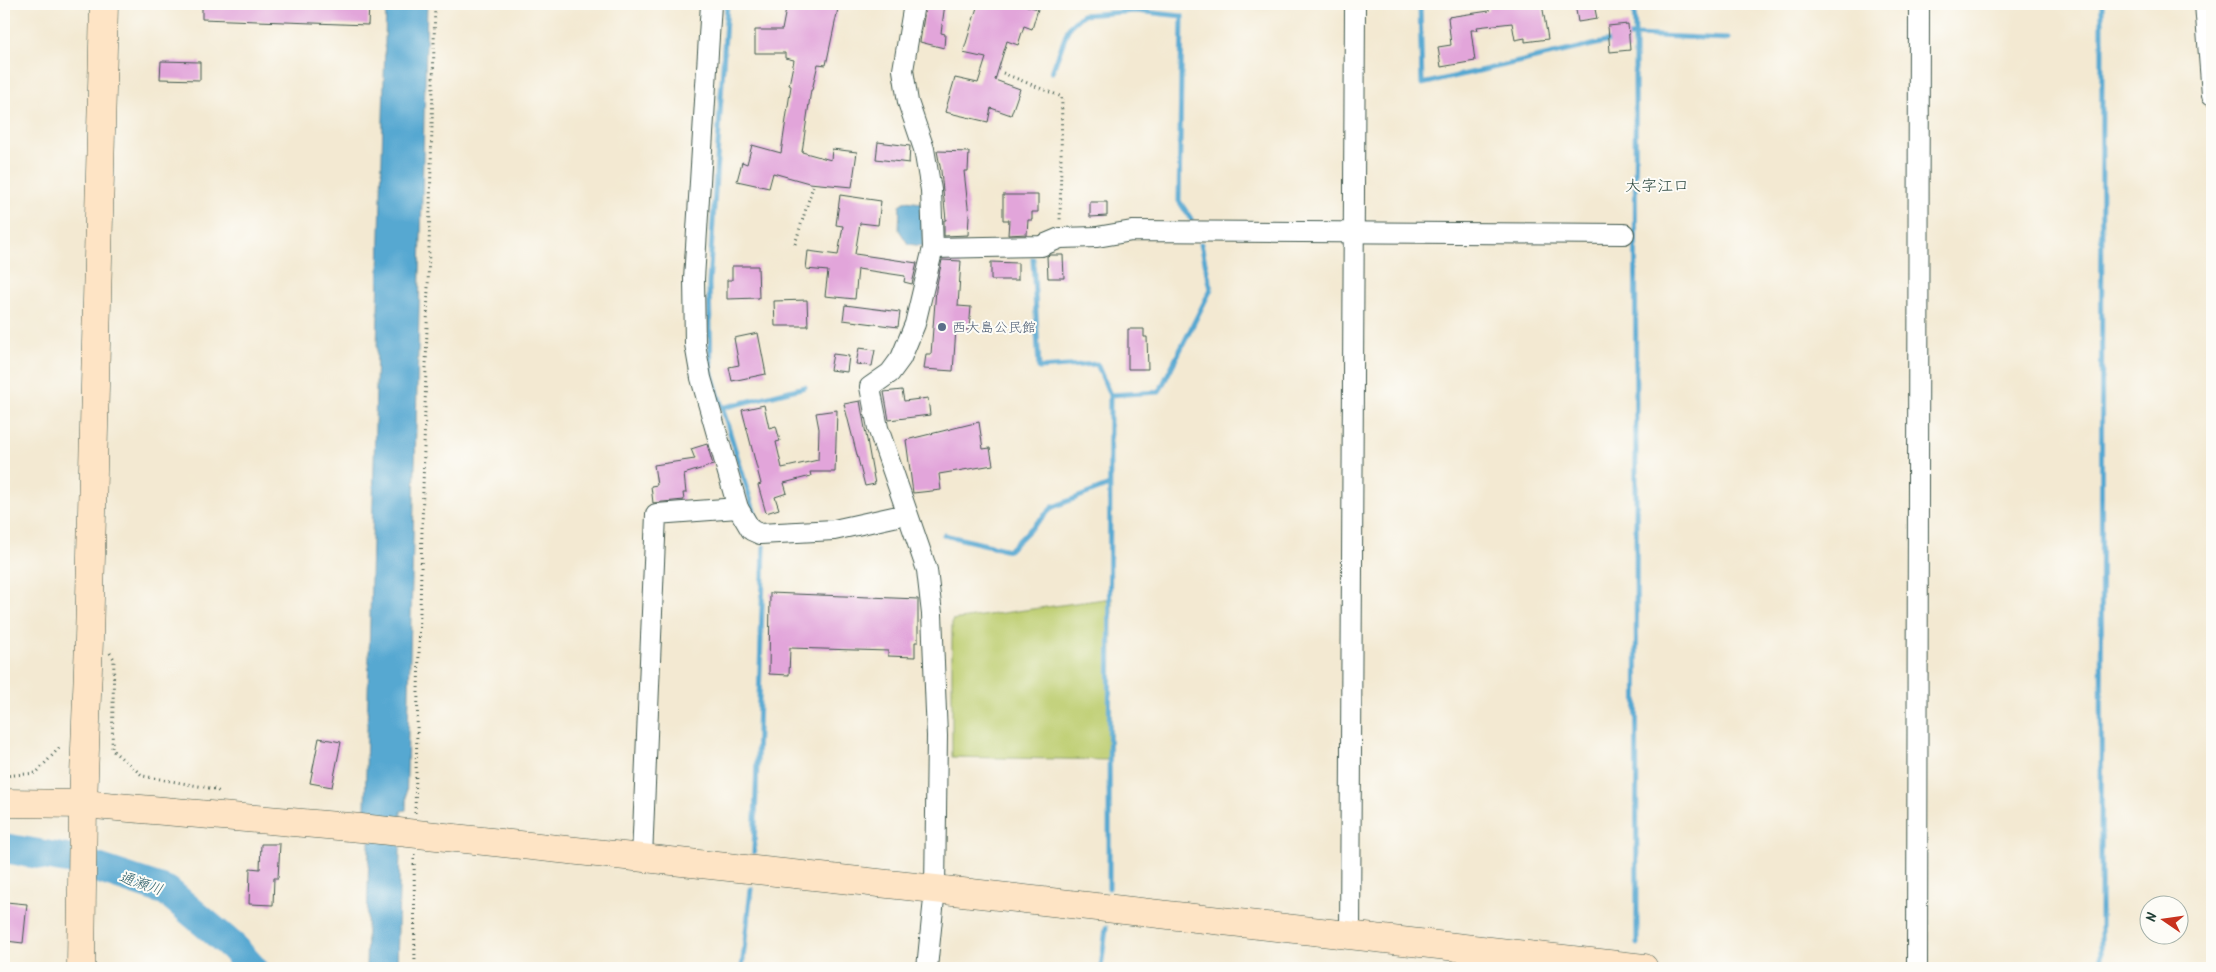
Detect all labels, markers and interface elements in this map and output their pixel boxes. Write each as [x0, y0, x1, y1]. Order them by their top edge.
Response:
district label: 大字江口 [1625, 174, 1689, 199]
place label: 西大島公民館 [952, 317, 1036, 339]
marker: 西大島公民館 [936, 321, 948, 333]
water label: 通瀬川 [115, 865, 166, 903]
north arrow [2138, 894, 2188, 944]
text: N [2141, 910, 2164, 924]

